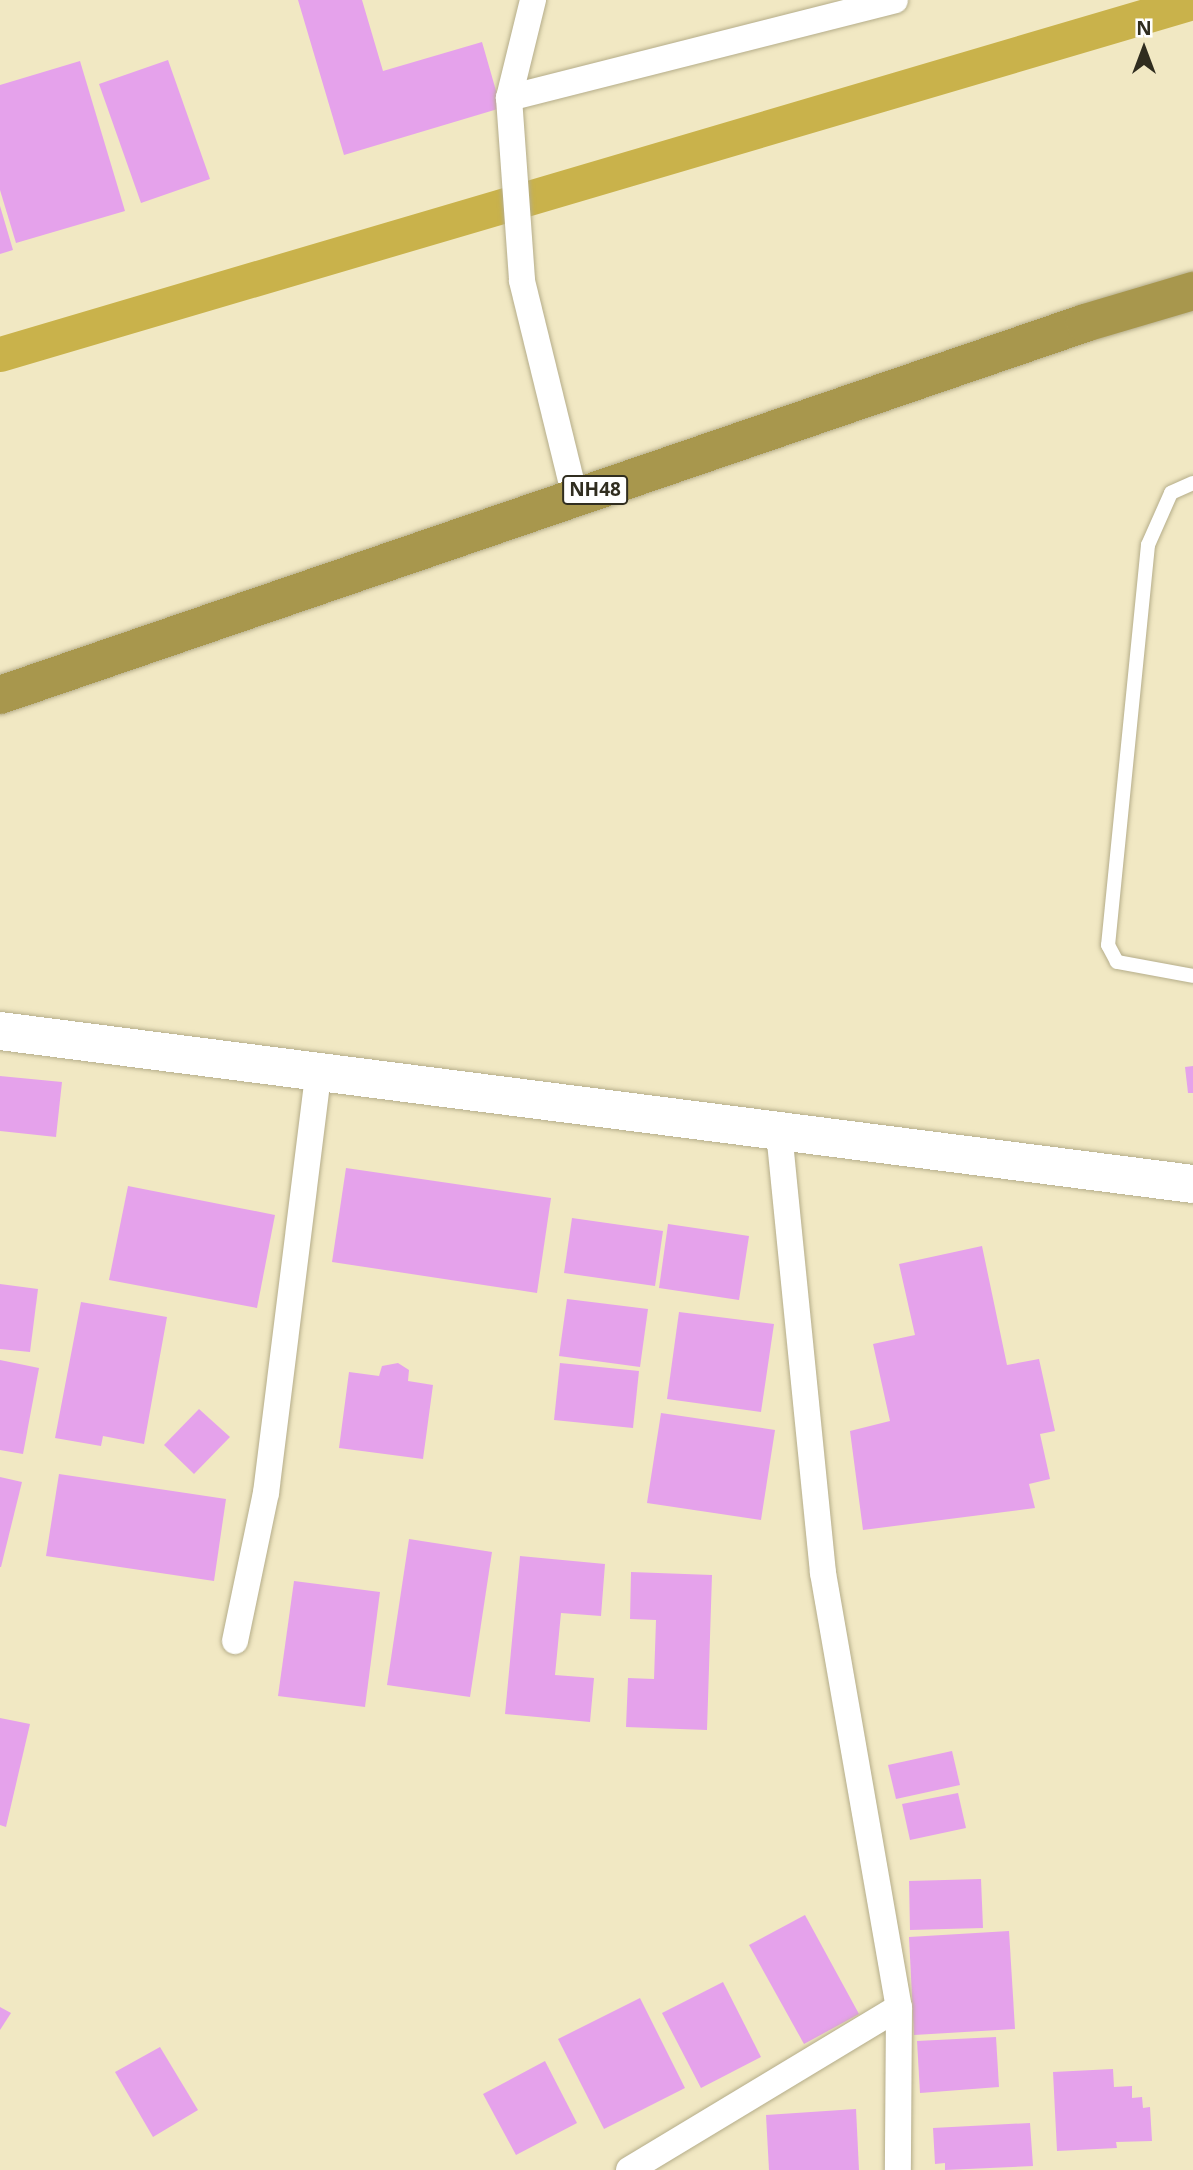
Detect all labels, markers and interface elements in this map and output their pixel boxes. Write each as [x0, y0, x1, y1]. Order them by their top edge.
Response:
north arrow [1109, 14, 1179, 84]
text: N [1136, 15, 1152, 41]
road number: NH48 [562, 475, 628, 505]

